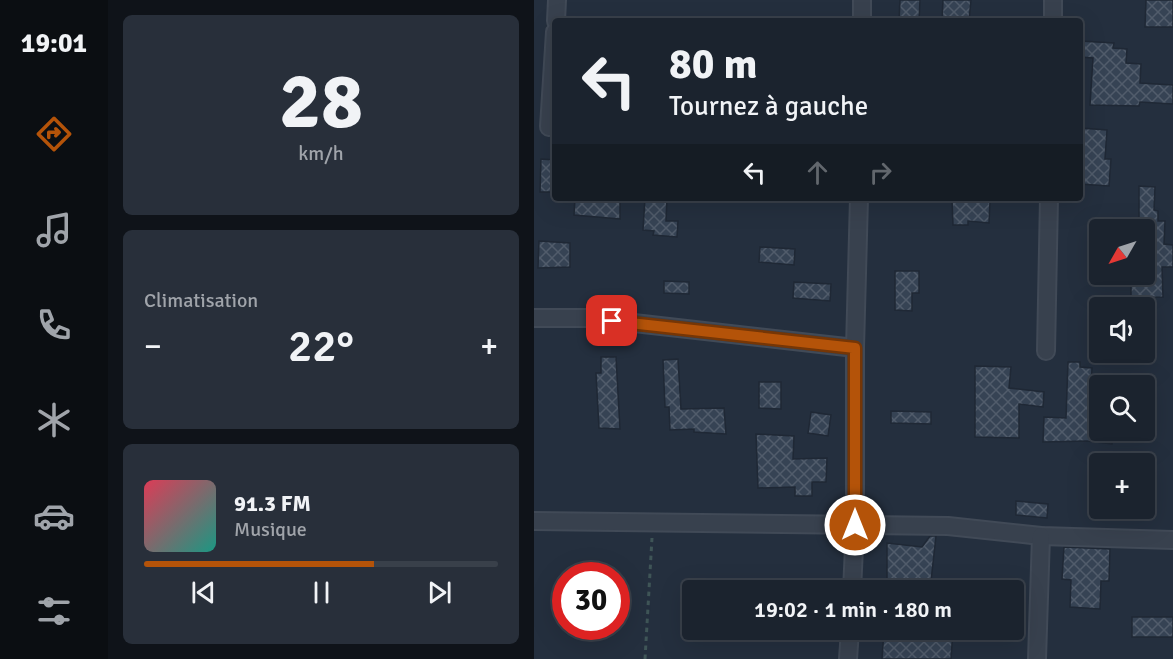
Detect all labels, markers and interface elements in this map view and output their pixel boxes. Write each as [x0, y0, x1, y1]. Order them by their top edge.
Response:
text: 19:01 [21, 27, 87, 60]
text: 80 m [669, 39, 758, 90]
icon: left [570, 42, 648, 120]
text: 28 [279, 54, 363, 150]
text: Tournez à gauche [669, 90, 868, 123]
icon: directions [33, 113, 75, 155]
text: km/h [298, 141, 344, 166]
icon: left [738, 156, 771, 189]
icon: ahead [801, 156, 834, 189]
icon: right [864, 156, 897, 189]
icon: music [33, 209, 75, 251]
north arrow [1089, 219, 1155, 285]
map controls [1089, 219, 1155, 519]
text: Climatisation [144, 288, 258, 313]
pin [586, 295, 637, 346]
button: sound [1089, 297, 1155, 363]
icon: phone [33, 304, 75, 346]
icon: arrive [595, 304, 628, 337]
text: 22° [288, 319, 354, 374]
text: − [144, 326, 162, 367]
text: + [480, 326, 498, 367]
button: search [1089, 375, 1155, 441]
icon: climate [33, 399, 75, 441]
button: + [1089, 453, 1155, 519]
text: 91.3 FM [234, 490, 311, 517]
position arrow [823, 493, 887, 557]
icon: car [33, 495, 75, 537]
text: Musique [234, 517, 307, 542]
speed limit sign: 30 [552, 562, 630, 640]
icon: previous [187, 576, 220, 609]
icon: pause [305, 576, 338, 609]
icon: next [423, 576, 456, 609]
icon: filters [33, 590, 75, 632]
text: 19:02 · 1 min · 180 m [754, 596, 952, 623]

